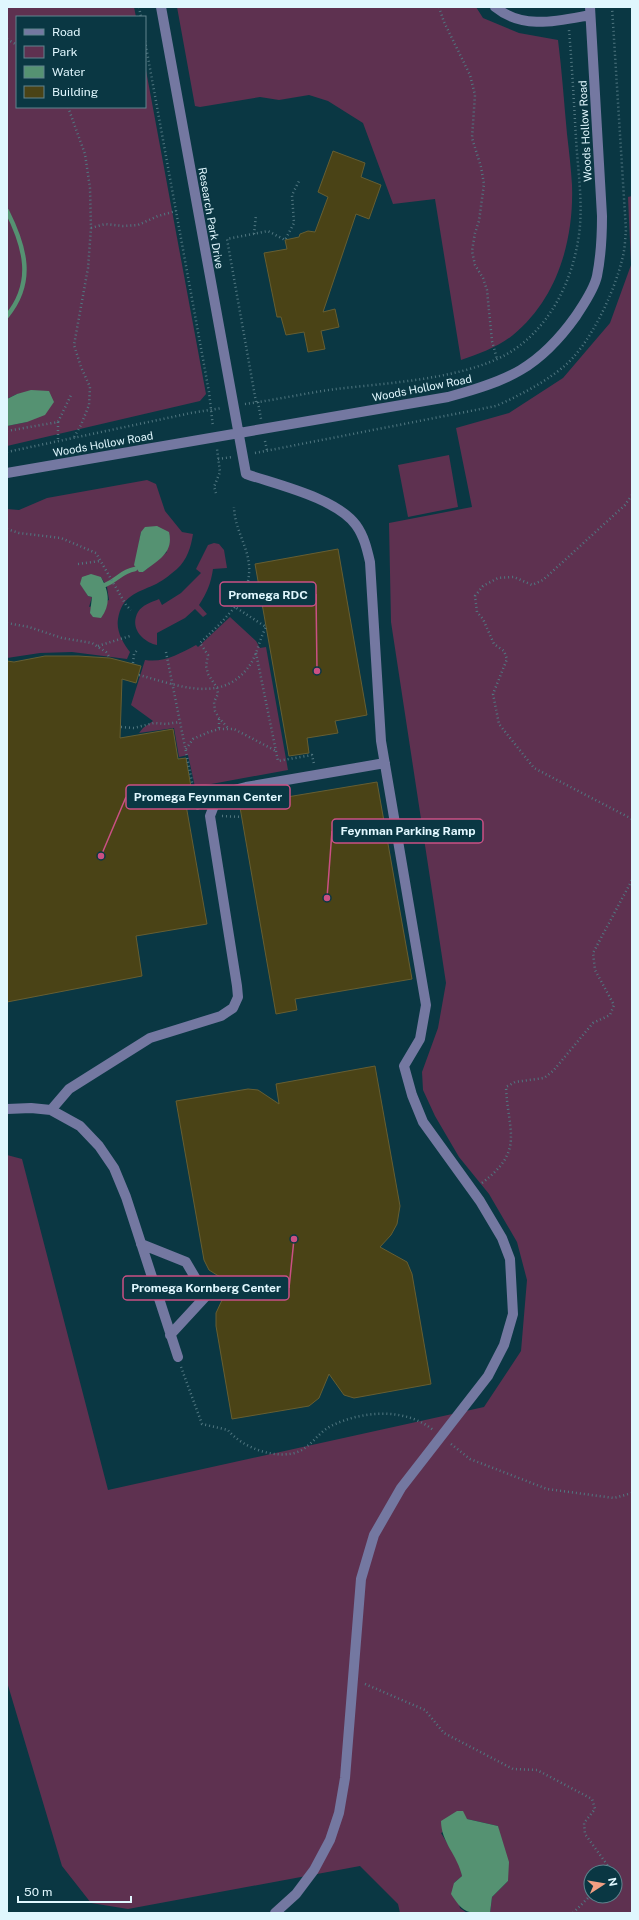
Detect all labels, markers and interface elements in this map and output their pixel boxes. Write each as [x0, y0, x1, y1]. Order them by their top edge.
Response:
legend [16, 16, 146, 108]
text: Road [52, 25, 80, 39]
text: Park [52, 45, 78, 59]
text: Water [52, 65, 86, 79]
street label: Woods Hollow Road [576, 80, 594, 182]
text: Building [52, 85, 98, 99]
street label: Research Park Drive [196, 166, 226, 270]
street label: Woods Hollow Road [371, 372, 473, 404]
street label: Woods Hollow Road [52, 429, 154, 459]
callout: Promega RDC [220, 582, 316, 606]
text: Promega RDC [228, 588, 308, 602]
callout: Promega Feynman Center [126, 785, 290, 809]
text: Promega Feynman Center [134, 790, 282, 804]
callout: Feynman Parking Ramp [332, 819, 483, 843]
text: Feynman Parking Ramp [340, 824, 476, 838]
callout: Promega Kornberg Center [123, 1276, 289, 1300]
text: Promega Kornberg Center [131, 1281, 281, 1295]
north arrow [583, 1864, 623, 1904]
text: N [606, 1876, 620, 1887]
scale bar [18, 1878, 131, 1904]
text: 50 m [24, 1885, 52, 1899]

